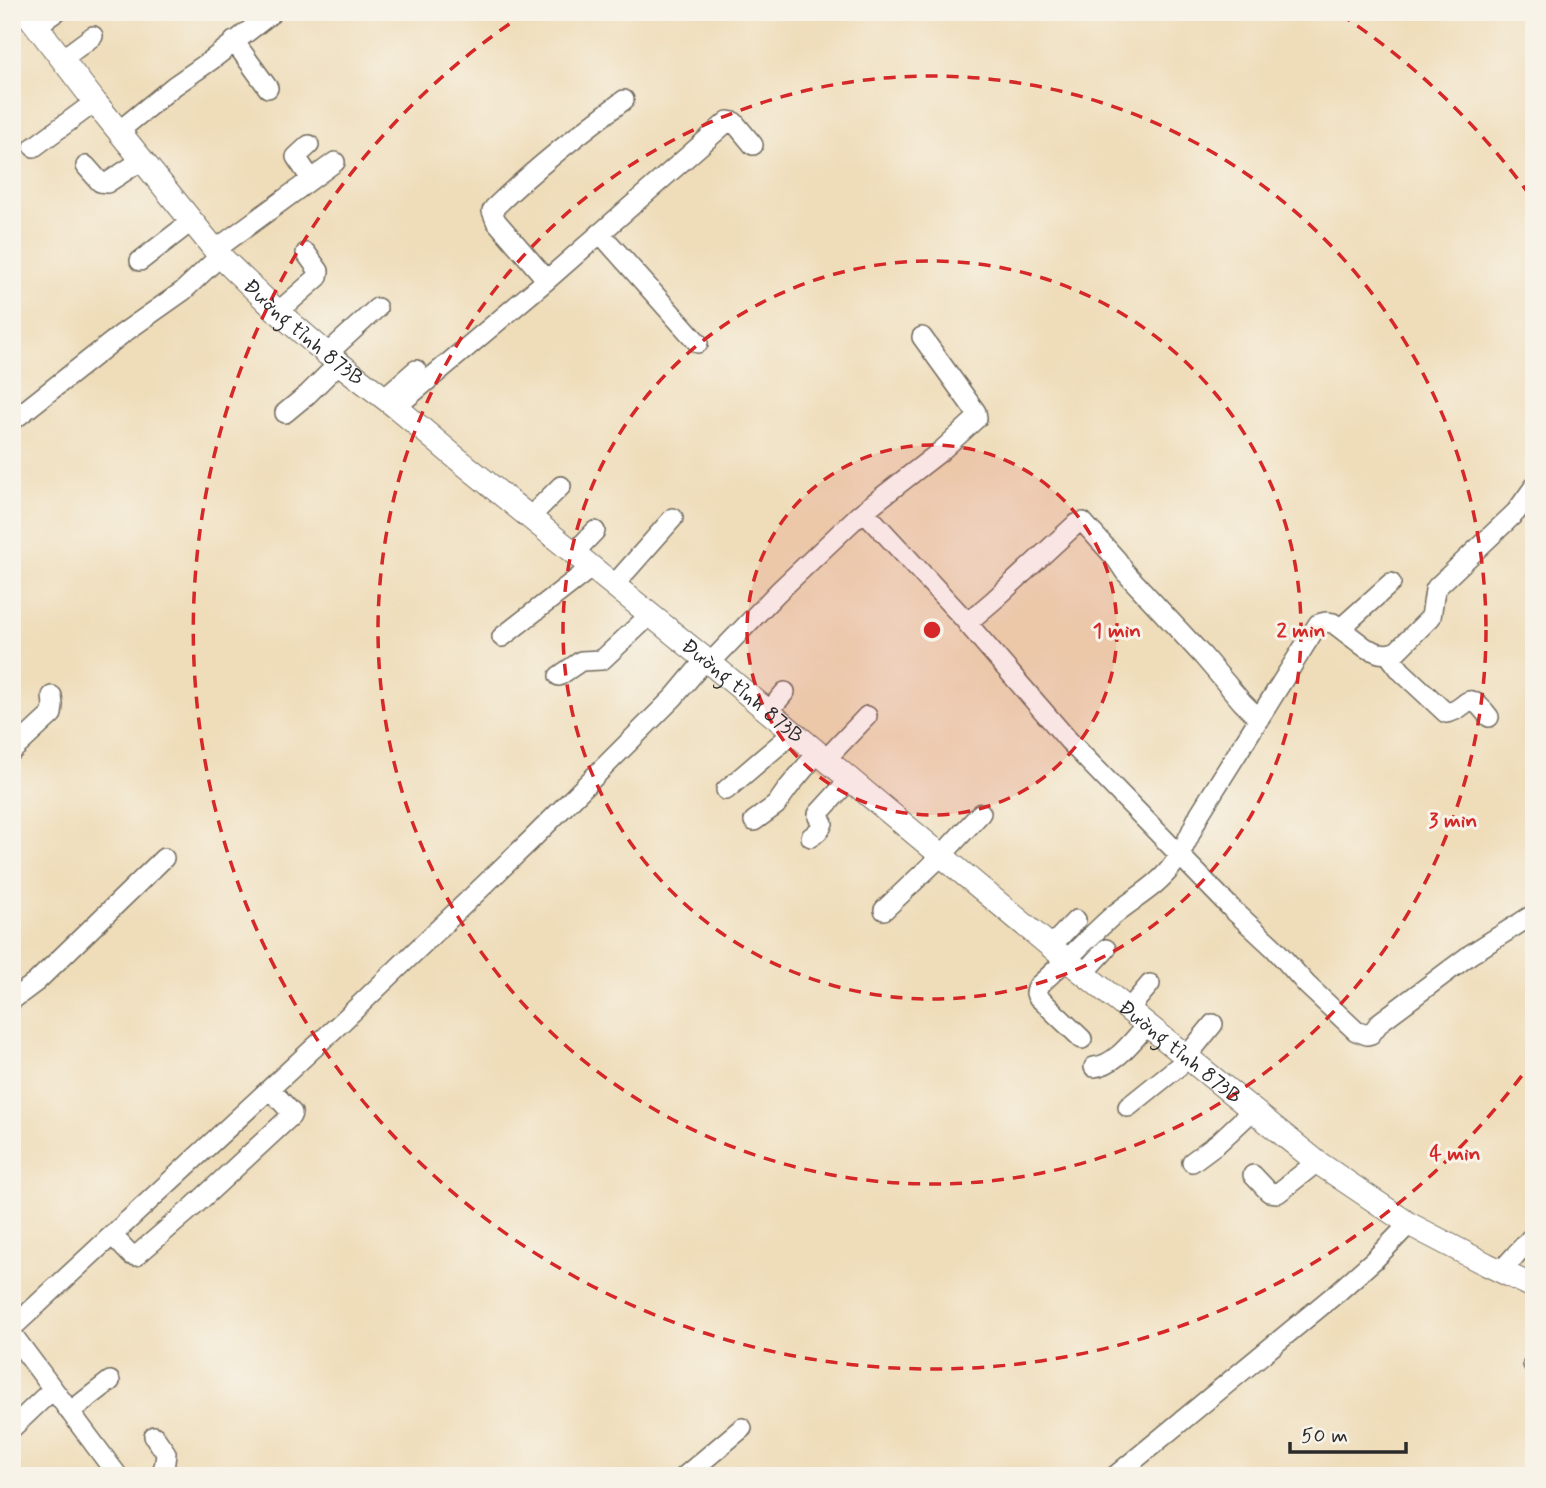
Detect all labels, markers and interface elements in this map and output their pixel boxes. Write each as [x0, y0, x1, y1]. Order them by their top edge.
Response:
street label: Đường tỉnh 873B [237, 273, 369, 392]
text: 1 min [1093, 617, 1141, 645]
text: 2 min [1276, 617, 1326, 645]
centre of rings [920, 618, 944, 642]
street label: Đường tỉnh 873B [675, 632, 809, 750]
text: 3 min [1429, 807, 1477, 835]
street label: Đường tỉnh 873B [1112, 994, 1247, 1111]
text: 4 min [1429, 1140, 1481, 1168]
scale bar [1290, 1411, 1406, 1455]
text: 50 m [1301, 1422, 1348, 1450]

